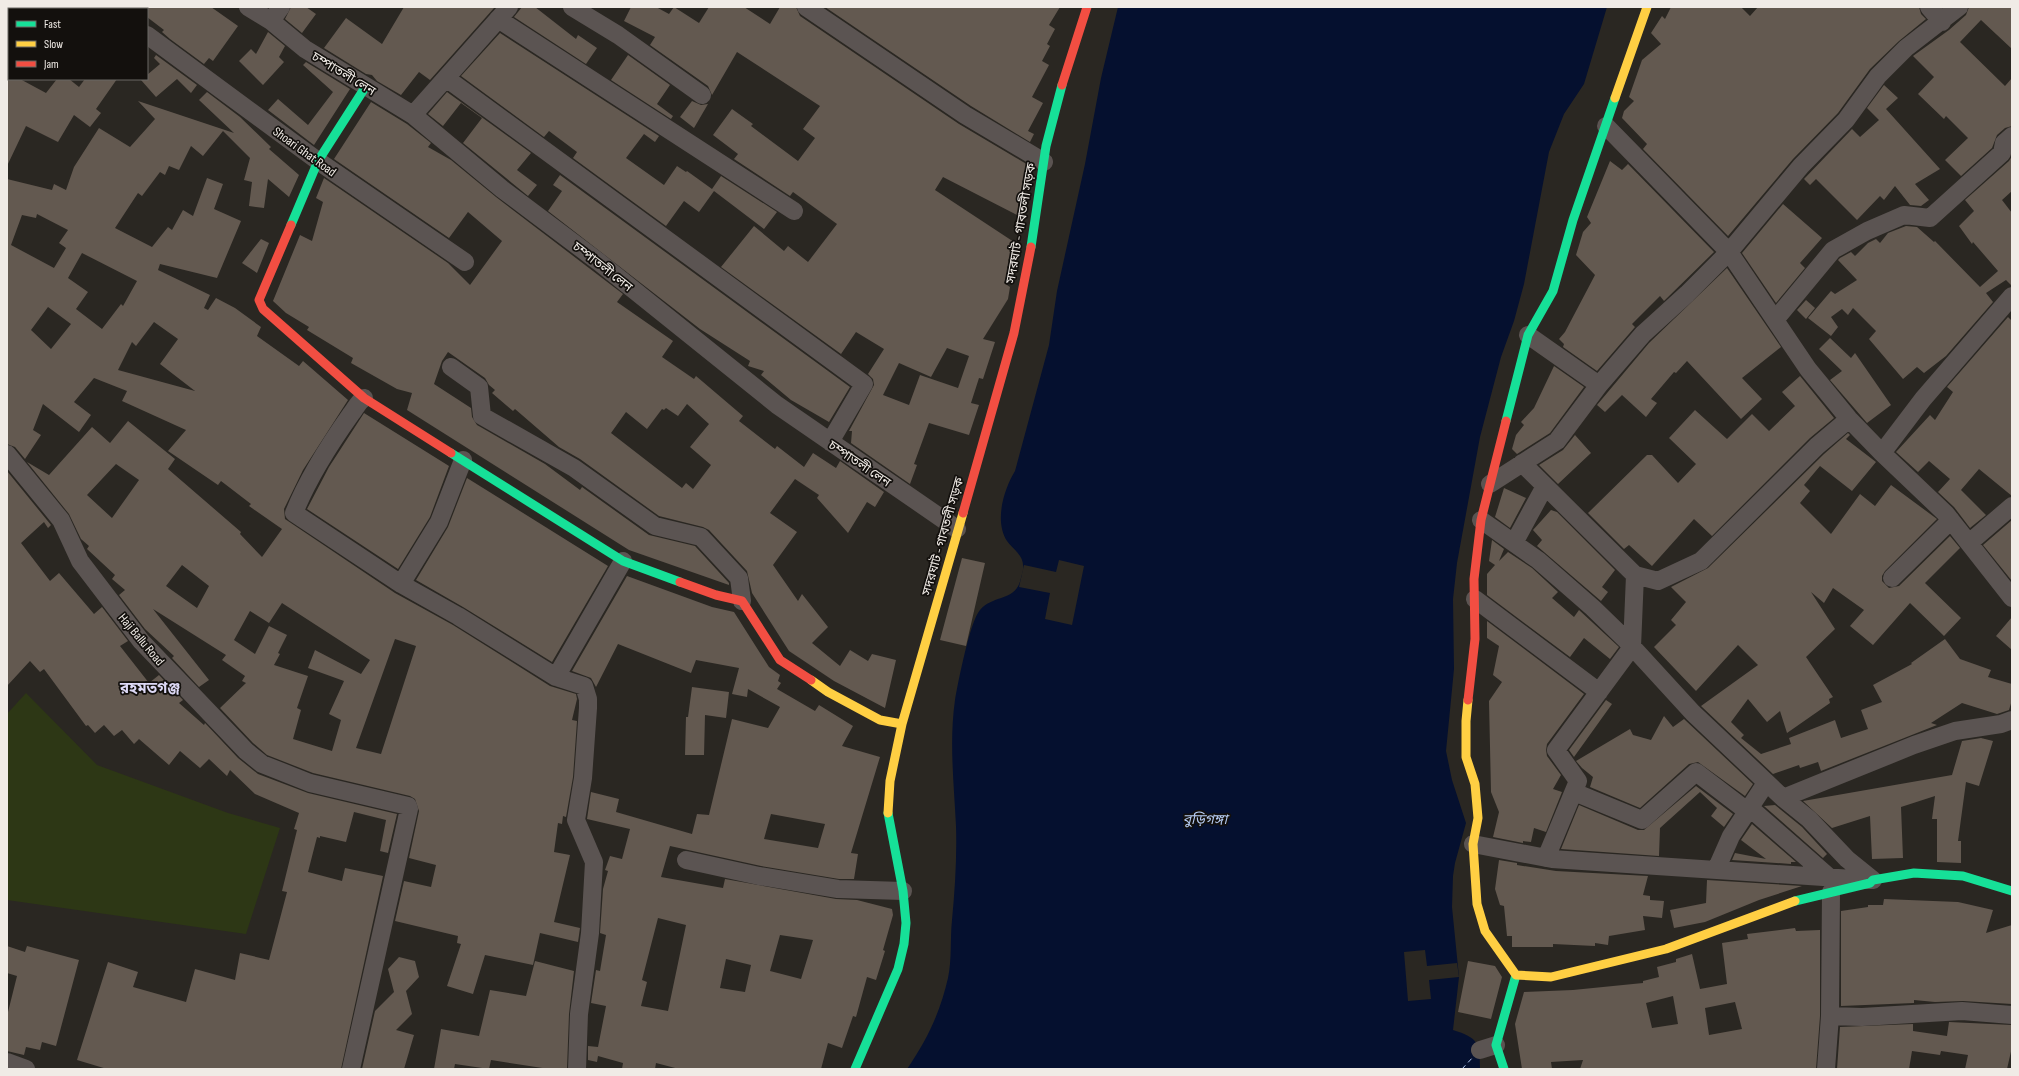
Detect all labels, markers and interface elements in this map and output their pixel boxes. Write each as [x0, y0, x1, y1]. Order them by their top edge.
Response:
legend [8, 8, 148, 80]
text: Fast [44, 17, 61, 32]
text: Slow [44, 37, 63, 52]
street label: চম্পাতলী লেন [308, 48, 378, 99]
text: Jam [43, 57, 59, 72]
street label: Shoari Ghat Road [270, 123, 339, 180]
street label: সদরঘাট - গাবতলী সড়ক [1002, 161, 1040, 286]
street label: চম্পাতলী লেন [568, 238, 636, 295]
street label: চম্পাতলী লেন [824, 437, 894, 491]
street label: সদরঘাট - গাবতলী সড়ক [918, 475, 968, 598]
street label: Haji Ballu Road [115, 610, 168, 669]
district label: রহমতগঞ্জ [119, 679, 180, 698]
water label: বুড়িগঙ্গা [1183, 811, 1230, 828]

